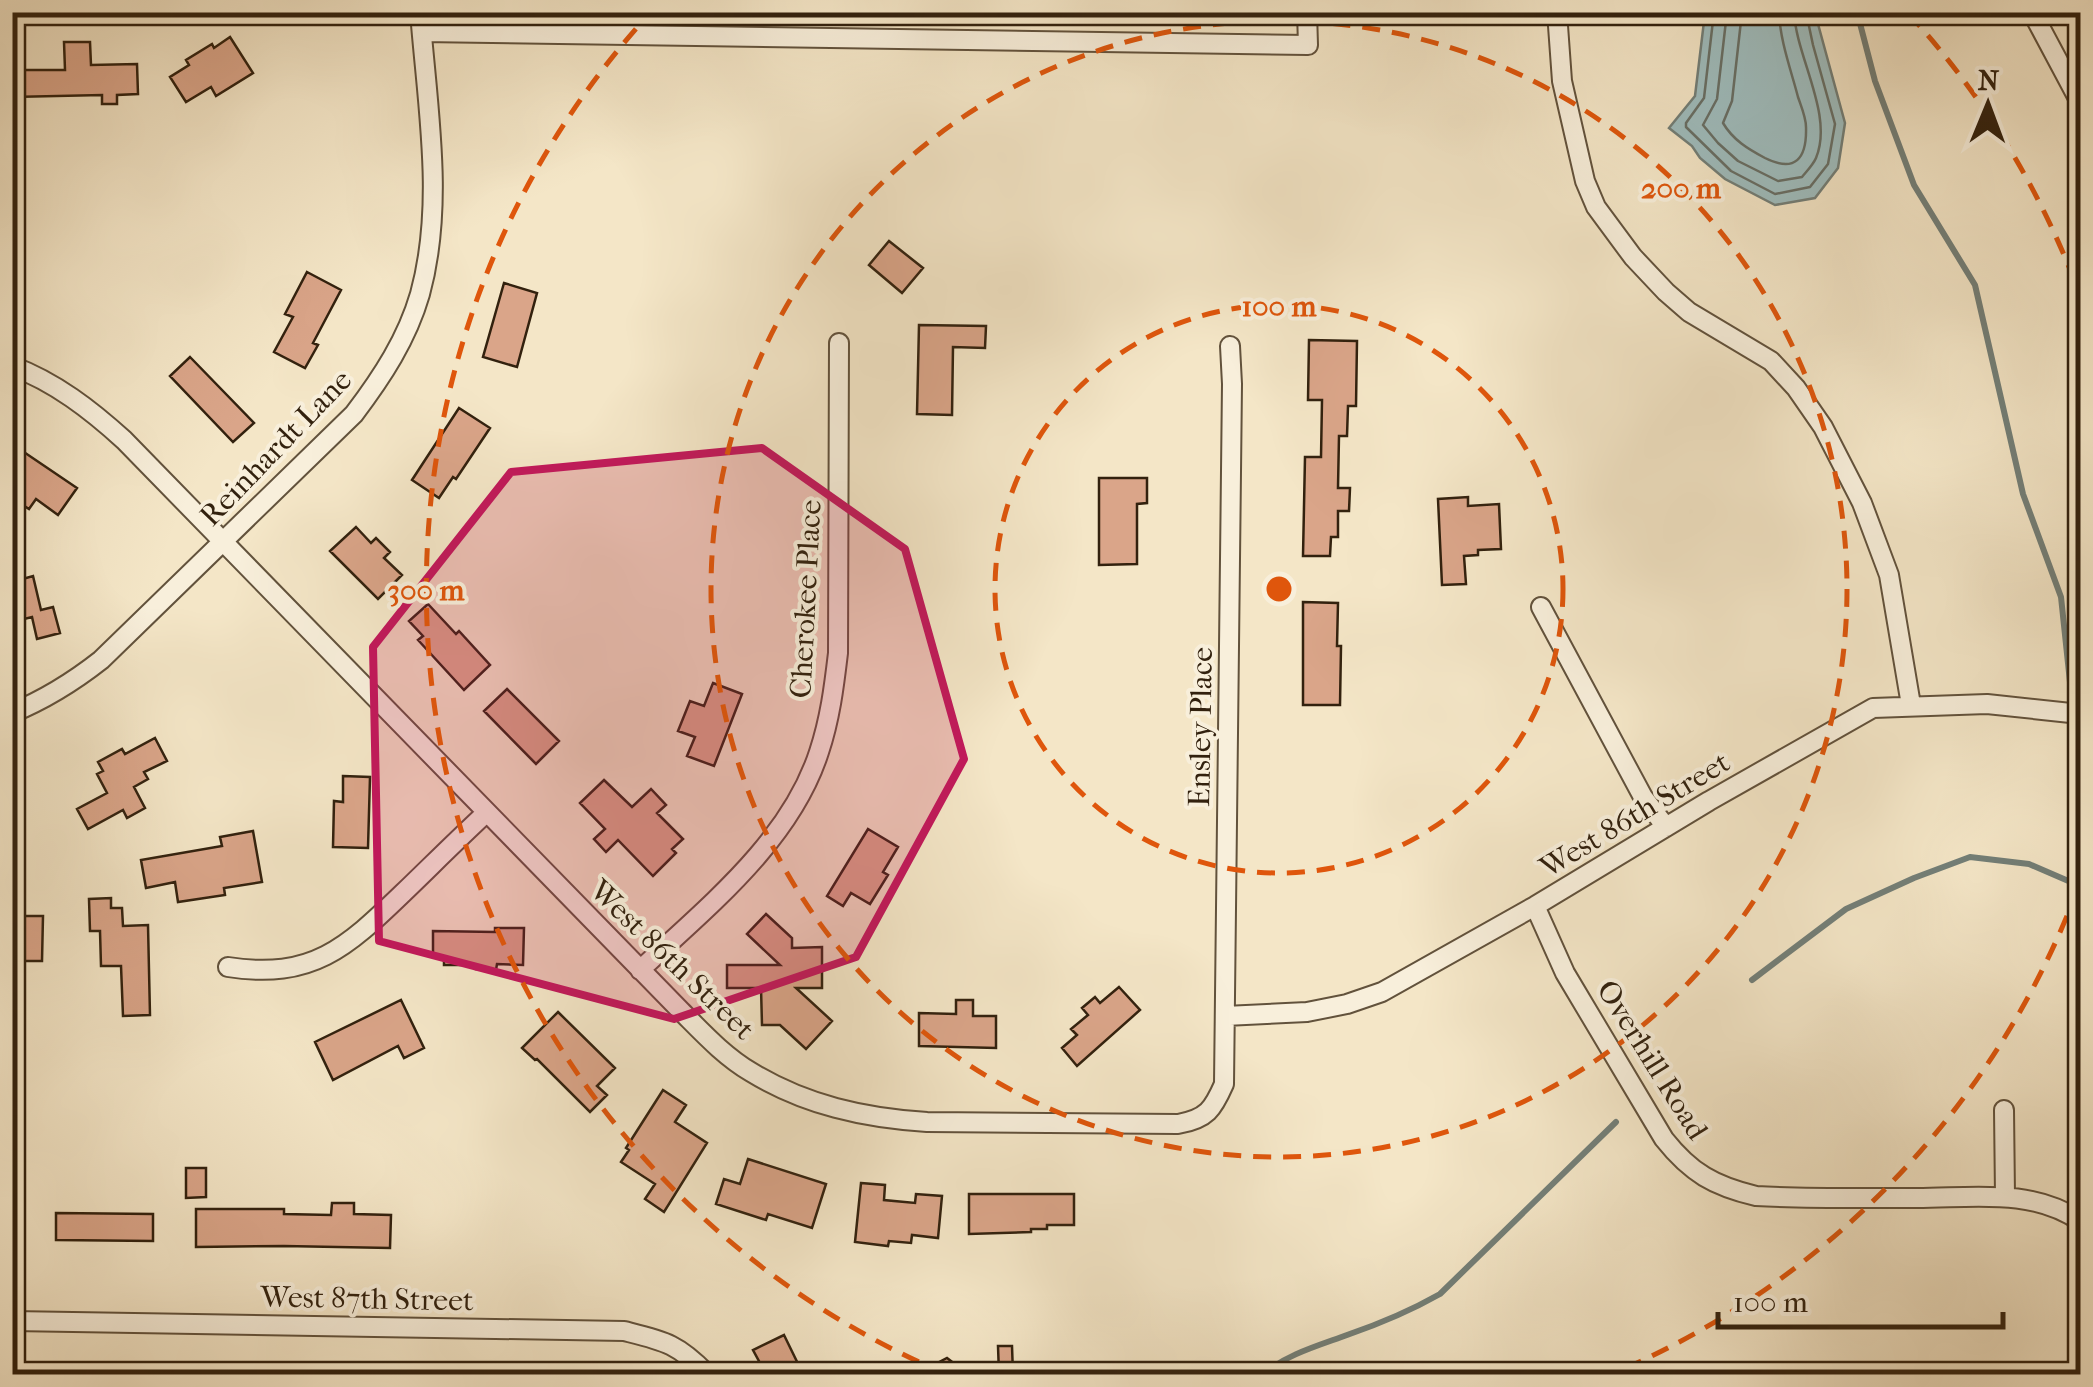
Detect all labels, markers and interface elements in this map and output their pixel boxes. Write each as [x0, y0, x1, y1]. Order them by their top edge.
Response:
north arrow [1938, 55, 2038, 155]
text: N [1978, 64, 2000, 97]
text: 200 m [1641, 171, 1722, 206]
text: 100 m [1241, 289, 1318, 324]
street label: Reinhardt Lane [193, 363, 359, 533]
street label: Cherokee Place [783, 499, 829, 699]
centre of rings [1261, 571, 1297, 607]
text: 300 m [388, 573, 465, 608]
street label: Ensley Place [1182, 647, 1220, 807]
street label: West 86th Street [1533, 744, 1736, 886]
street label: West 86th Street [582, 872, 762, 1047]
street label: Overhill Road [1589, 974, 1715, 1147]
scale bar [1718, 1267, 2003, 1329]
street label: West 87th Street [259, 1280, 474, 1318]
text: 100 m [1733, 1285, 1808, 1320]

